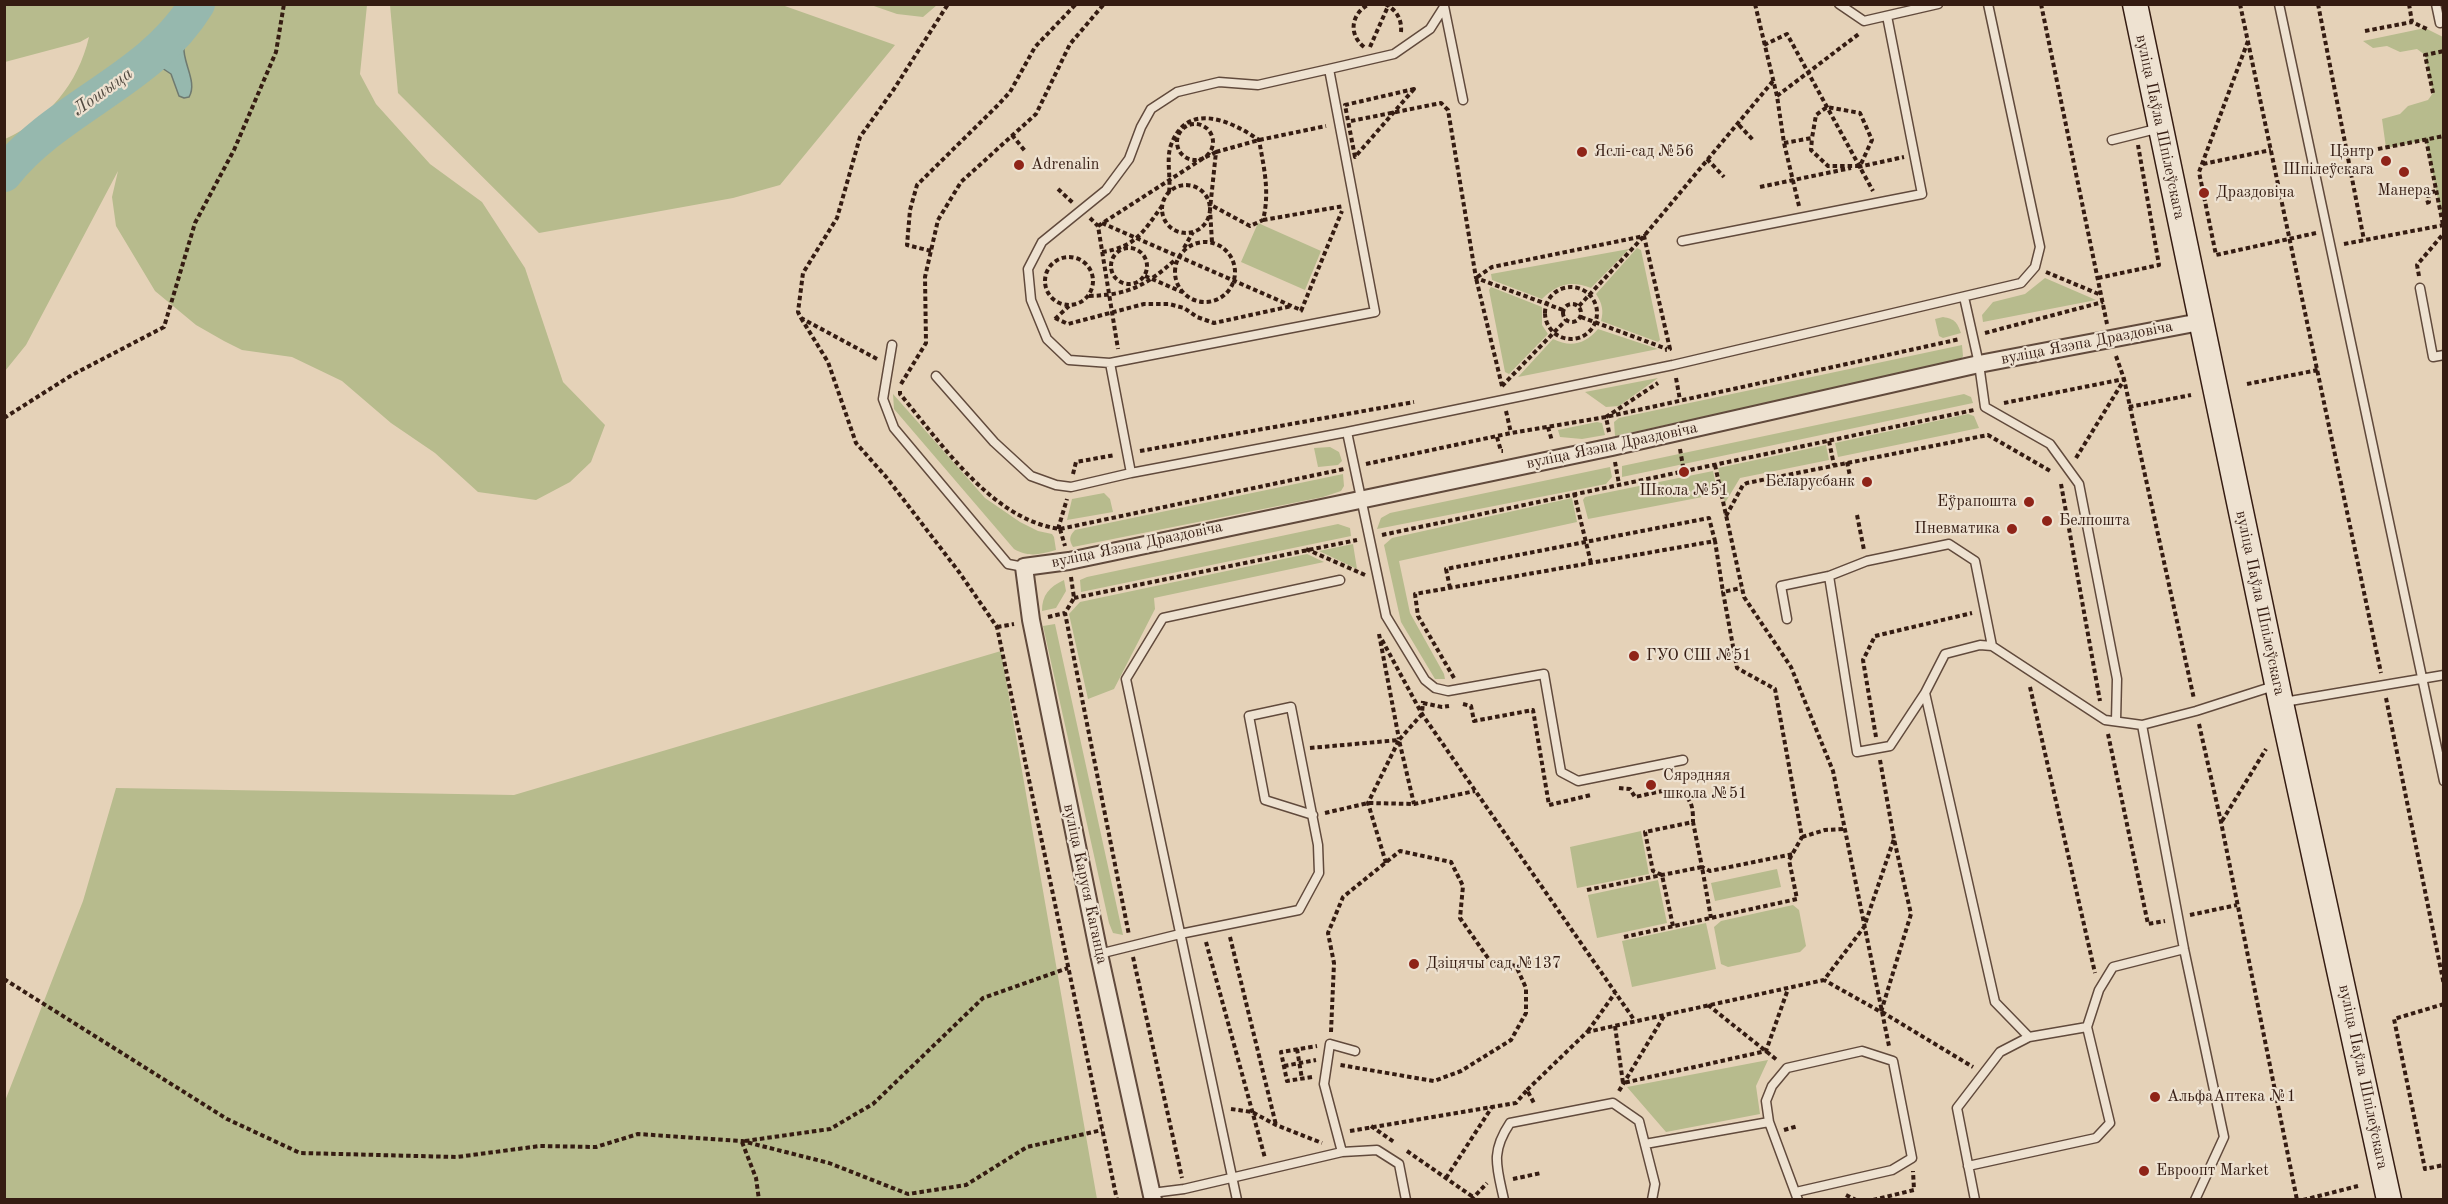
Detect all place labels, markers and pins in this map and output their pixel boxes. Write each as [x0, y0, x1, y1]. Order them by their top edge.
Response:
place label: Яслі-сад №56 [1594, 142, 1694, 162]
place label: Цэнтр Шпілеўскага [2283, 142, 2374, 180]
marker: Яслі-сад №56 [1575, 145, 1589, 159]
marker: Цэнтр Шпілеўскага [2379, 154, 2393, 168]
place label: Adrenalin [1031, 155, 1099, 175]
marker: Adrenalin [1012, 158, 1026, 172]
marker: Манера [2397, 165, 2411, 179]
place label: Манера [2377, 181, 2431, 201]
place label: Драздовіча [2216, 183, 2295, 203]
marker: Драздовіча [2197, 186, 2211, 200]
marker: Школа №51 [1677, 465, 1691, 479]
place label: Беларусбанк [1765, 472, 1855, 492]
marker: Беларусбанк [1860, 475, 1874, 489]
place label: Школа №51 [1639, 481, 1729, 501]
place label: Еўрапошта [1937, 492, 2017, 512]
marker: Еўрапошта [2022, 495, 2036, 509]
place label: Белпошта [2059, 511, 2130, 531]
marker: Белпошта [2040, 514, 2054, 528]
place label: Пневматика [1914, 519, 2000, 539]
marker: Пневматика [2005, 522, 2019, 536]
place label: ГУО СШ №51 [1646, 646, 1752, 666]
marker: ГУО СШ №51 [1627, 649, 1641, 663]
place label: Сярэдняя школа №51 [1663, 766, 1747, 804]
marker: Сярэдняя школа №51 [1644, 778, 1658, 792]
place label: Дзіцячы сад №137 [1426, 954, 1561, 974]
marker: Дзіцячы сад №137 [1407, 957, 1421, 971]
place label: АльфаАптека №1 [2167, 1087, 2296, 1107]
marker: АльфаАптека №1 [2148, 1090, 2162, 1104]
place label: Евроопт Market [2156, 1161, 2269, 1181]
marker: Евроопт Market [2137, 1164, 2151, 1178]

